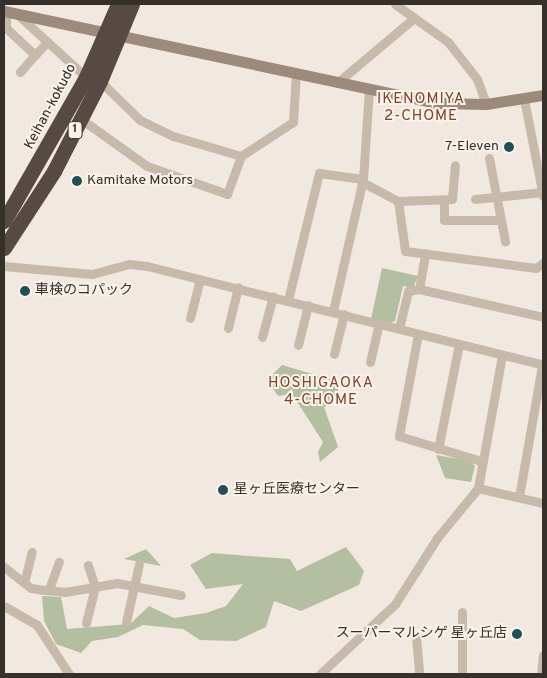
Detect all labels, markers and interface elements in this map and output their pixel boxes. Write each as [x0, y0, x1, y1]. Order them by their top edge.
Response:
street label: Keihan-kokudo [21, 61, 81, 153]
district label: IKENOMIYA 2-CHOME [376, 90, 466, 125]
road number: 1 [68, 120, 82, 140]
place label: 7-Eleven [445, 139, 499, 155]
marker: 7-Eleven [503, 141, 515, 153]
place label: Kamitake Motors [87, 173, 193, 189]
marker: Kamitake Motors [71, 175, 83, 187]
place label: 車検のコパック [35, 283, 133, 299]
marker: 車検のコパック [19, 285, 31, 297]
district label: HOSHIGAOKA 4-CHOME [267, 374, 375, 409]
place label: 星ヶ丘医療センター [234, 482, 360, 498]
marker: 星ヶ丘医療センター [216, 483, 230, 497]
place label: スーパーマルシゲ 星ヶ丘店 [336, 626, 507, 642]
marker: スーパーマルシゲ 星ヶ丘店 [511, 628, 523, 640]

